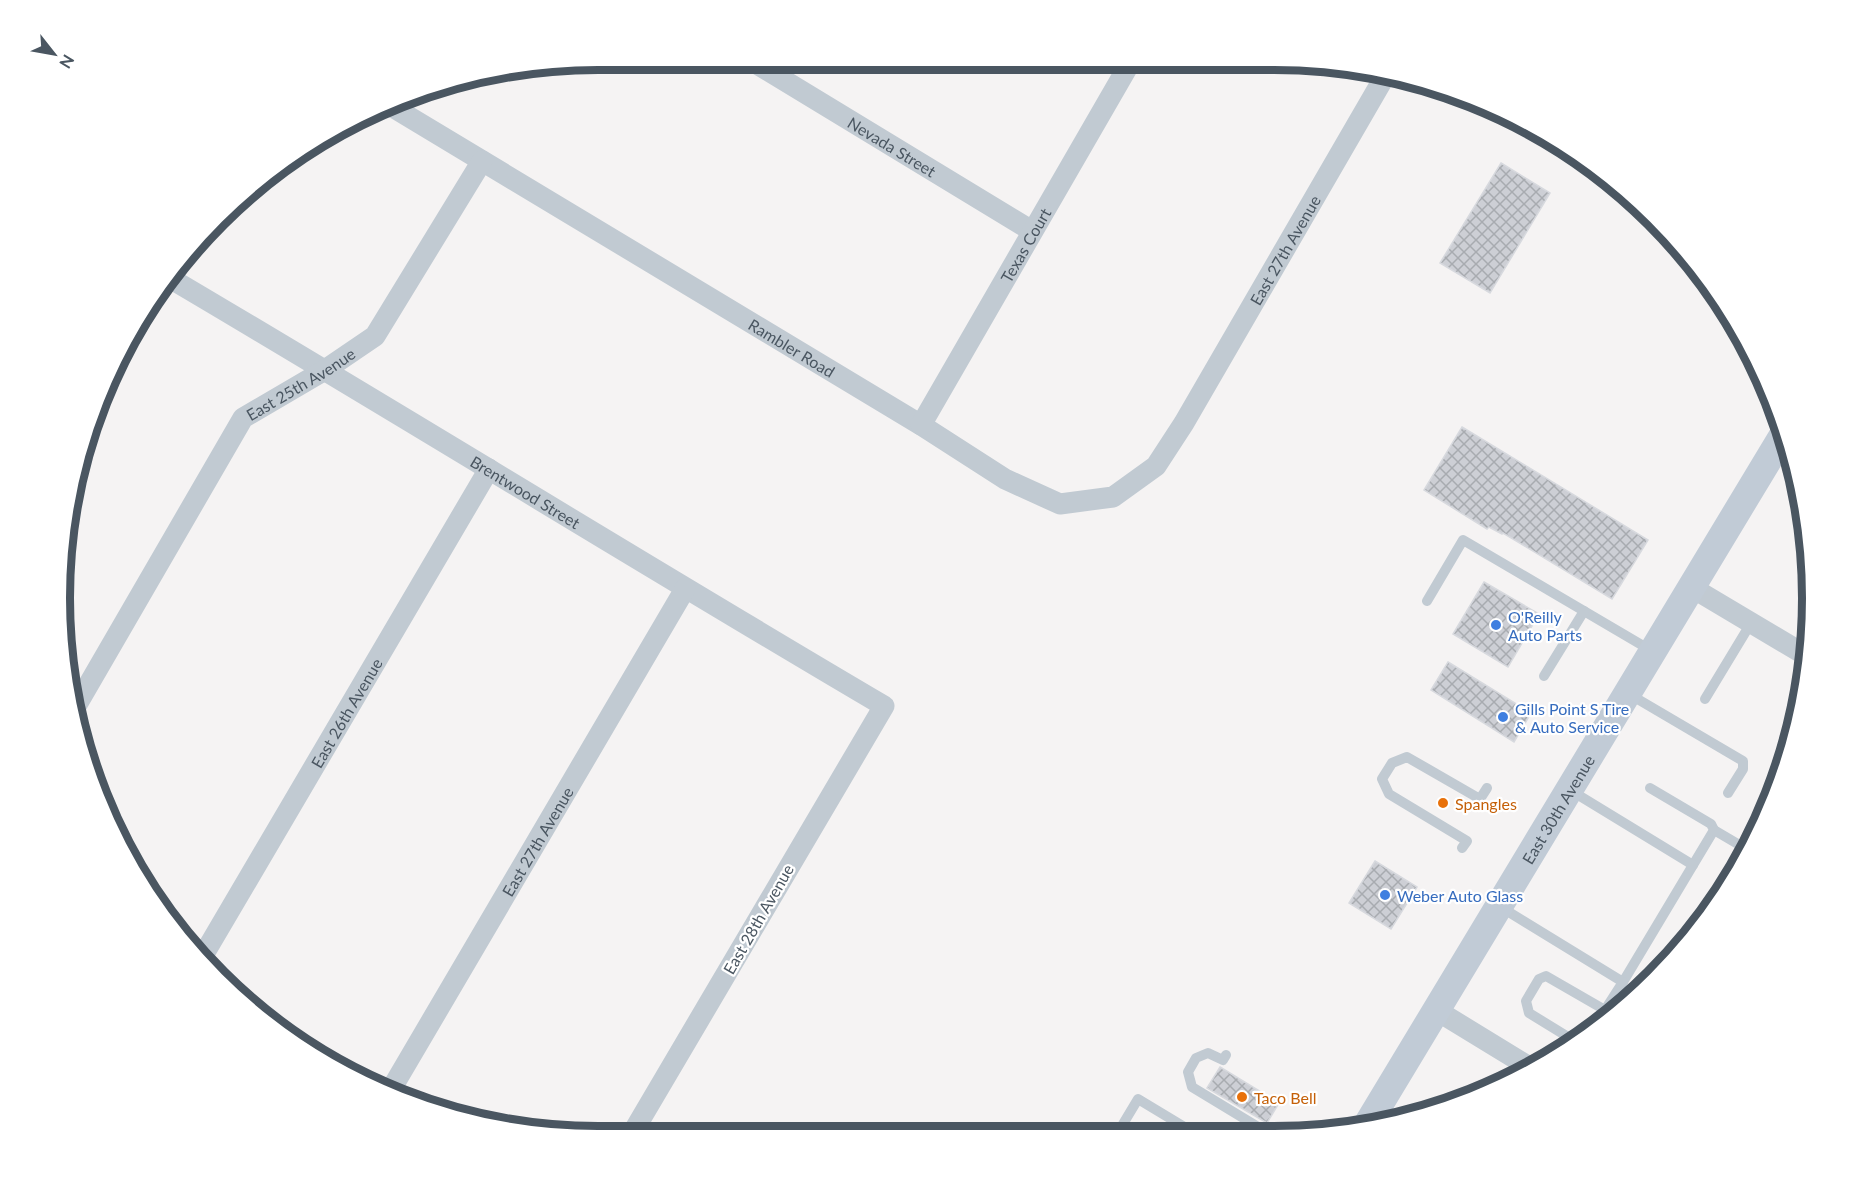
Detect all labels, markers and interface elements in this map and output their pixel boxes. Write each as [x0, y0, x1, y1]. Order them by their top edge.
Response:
north arrow [24, 24, 84, 84]
text: N [56, 52, 79, 72]
street label: Nevada Street [845, 112, 940, 180]
street label: East 27th Avenue [1245, 191, 1324, 308]
street label: Texas Court [996, 204, 1054, 286]
street label: Rambler Road [745, 314, 839, 381]
street label: East 25th Avenue [243, 343, 358, 424]
street label: Brentwood Street [467, 451, 584, 532]
place label: O'Reilly Auto Parts [1508, 607, 1582, 644]
marker: O'Reilly Auto Parts [1489, 618, 1503, 632]
street label: East 26th Avenue [306, 654, 385, 771]
place label: Gills Point S Tire & Auto Service [1515, 699, 1629, 736]
marker: Gills Point S Tire & Auto Service [1496, 710, 1510, 724]
street label: East 30th Avenue [1517, 751, 1598, 867]
street label: East 27th Avenue [497, 783, 576, 899]
place label: Spangles [1455, 794, 1517, 813]
marker: Spangles [1436, 796, 1450, 810]
street label: East 28th Avenue [719, 861, 797, 977]
place label: Weber Auto Glass [1397, 886, 1523, 905]
marker: Weber Auto Glass [1378, 888, 1392, 902]
place label: Taco Bell [1254, 1088, 1316, 1107]
marker: Taco Bell [1235, 1090, 1249, 1104]

